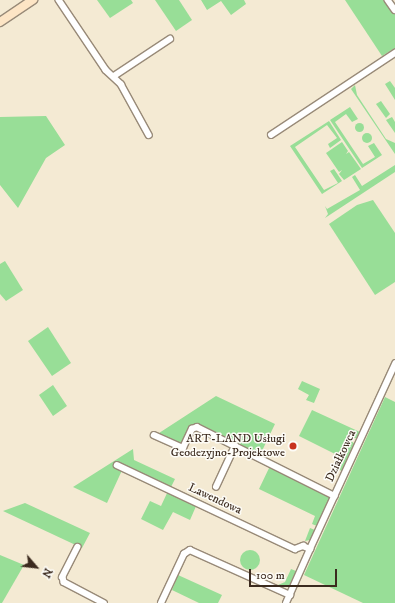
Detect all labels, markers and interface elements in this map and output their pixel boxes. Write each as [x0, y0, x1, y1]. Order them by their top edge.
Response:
street label: Działkowca [323, 428, 359, 484]
place label: ART-LAND Usługi Geodezyjno-Projektowe [171, 432, 285, 460]
marker: ART-LAND Usługi Geodezyjno-Projektowe [288, 441, 298, 451]
street label: Lawendowa [186, 480, 244, 518]
north arrow [16, 547, 56, 587]
scale bar [251, 561, 339, 587]
text: N [38, 565, 55, 580]
text: 100 m [256, 568, 285, 583]

